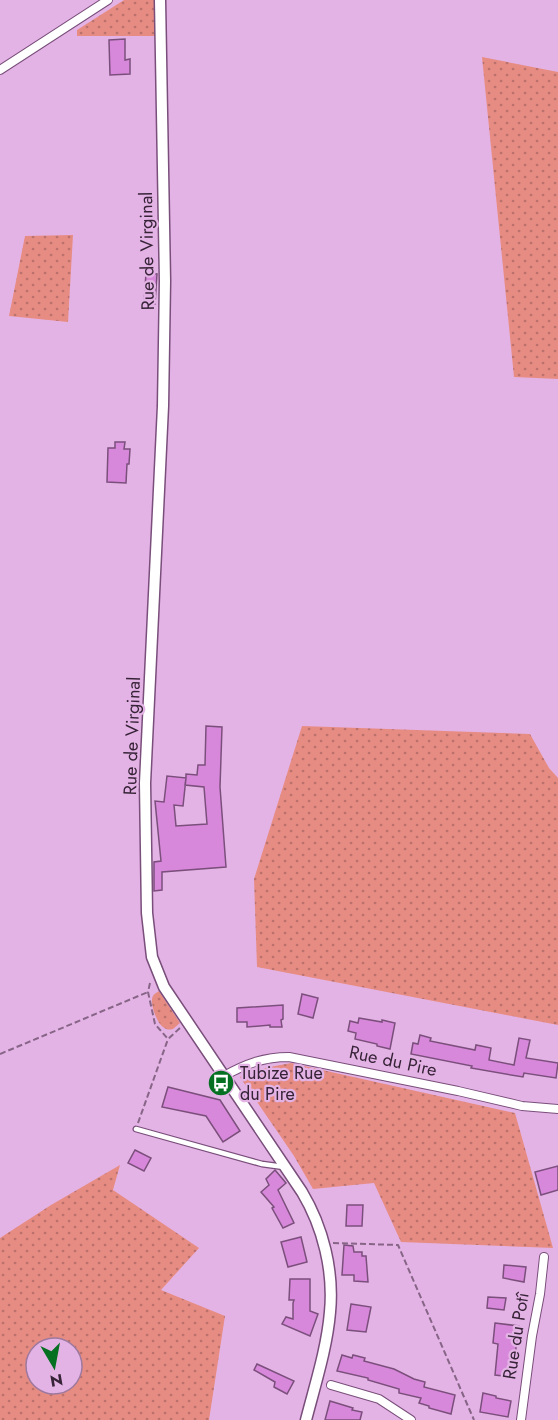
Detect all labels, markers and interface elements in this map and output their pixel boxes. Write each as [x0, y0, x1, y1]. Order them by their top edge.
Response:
street label: Rue de Virginal [133, 191, 161, 311]
street label: Rue de Virginal [117, 676, 147, 796]
street label: Rue du Pire [347, 1039, 439, 1083]
place label: Tubize Rue du Pire [240, 1060, 323, 1107]
bus stop icon: Tubize Rue du Pire [206, 1068, 236, 1098]
street label: Rue du Potî [496, 1289, 536, 1381]
north arrow [24, 1336, 84, 1396]
text: N [48, 1368, 65, 1393]

